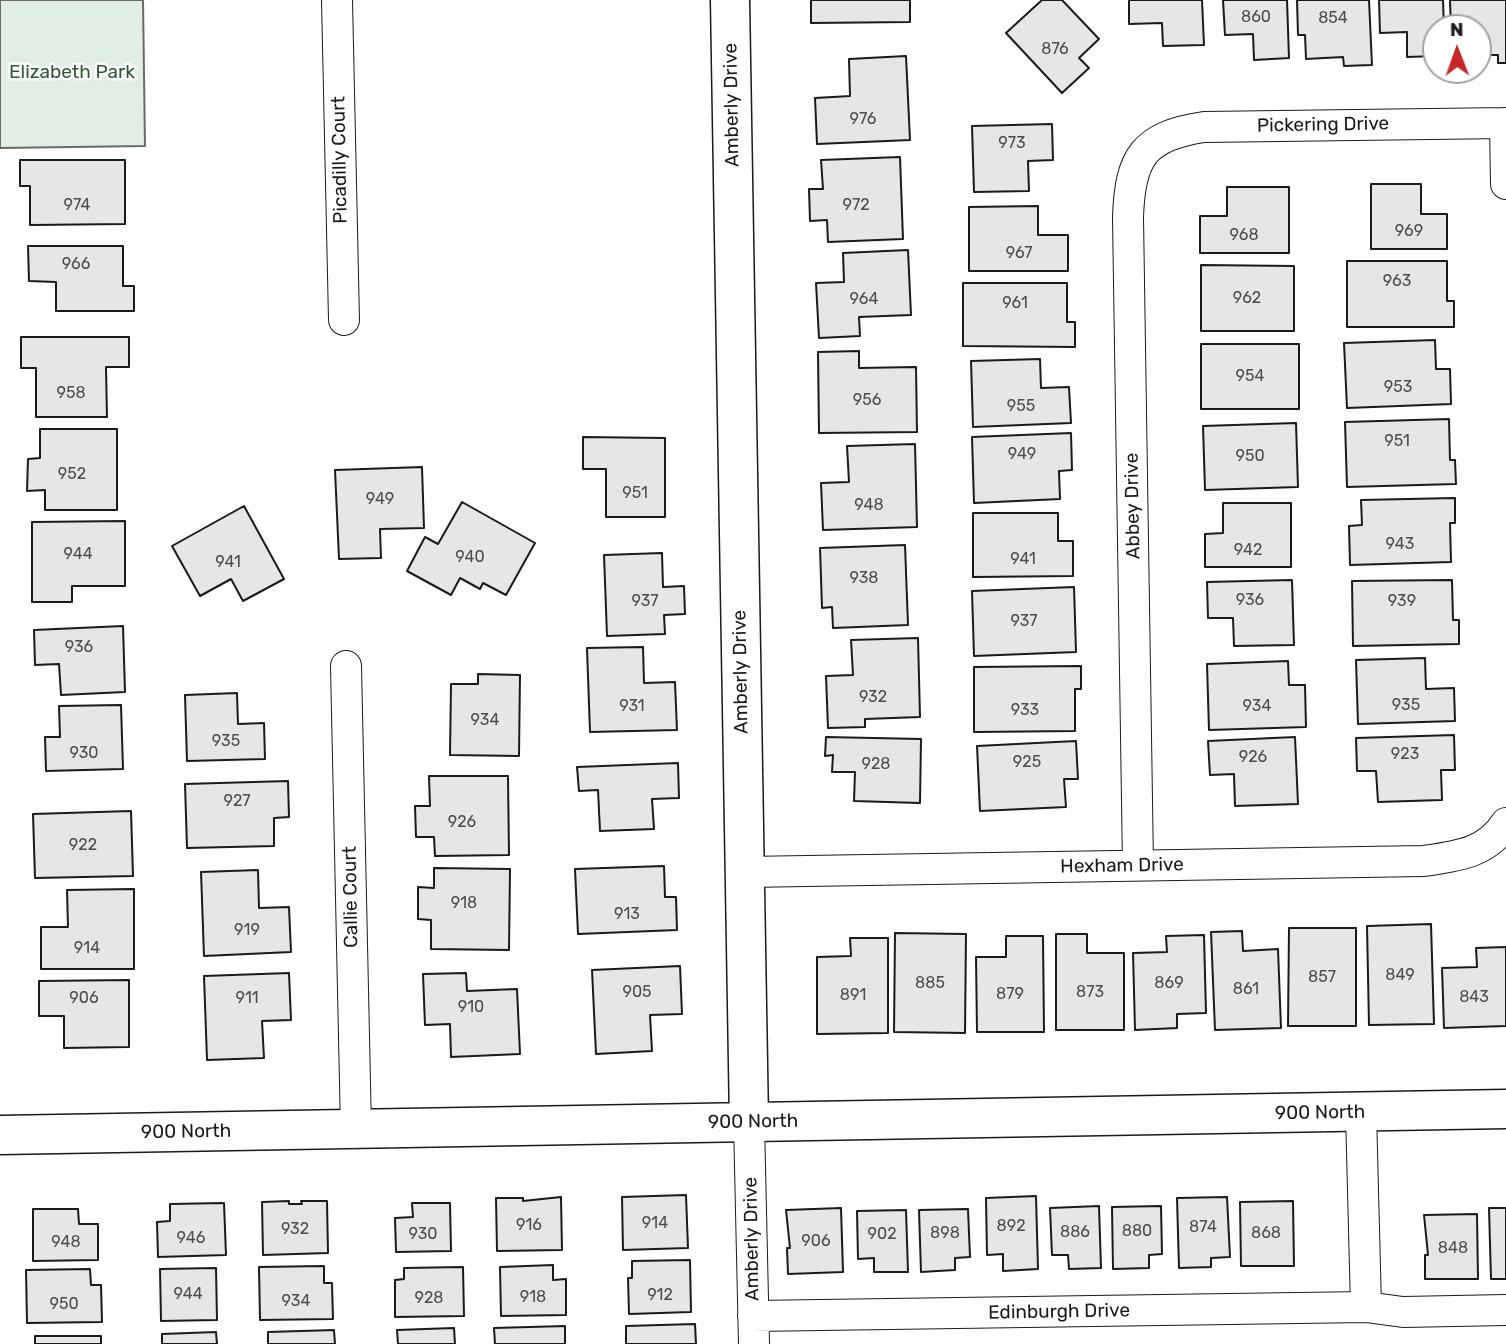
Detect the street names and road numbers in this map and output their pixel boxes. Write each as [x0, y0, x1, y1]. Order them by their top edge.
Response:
street label: Amberly Drive [720, 43, 744, 167]
street label: Picadilly Court [327, 96, 353, 224]
street label: Pickering Drive [1257, 112, 1389, 138]
street label: Abbey Drive [1121, 453, 1145, 559]
street label: Amberly Drive [729, 610, 753, 734]
street label: Callie Court [339, 846, 363, 948]
street label: Hexham Drive [1060, 854, 1184, 878]
street label: 900 North [1275, 1101, 1365, 1125]
street label: 900 North [708, 1110, 798, 1134]
street label: 900 North [141, 1120, 231, 1144]
street label: Amberly Drive [740, 1177, 764, 1301]
street label: Edinburgh Drive [988, 1299, 1130, 1325]

